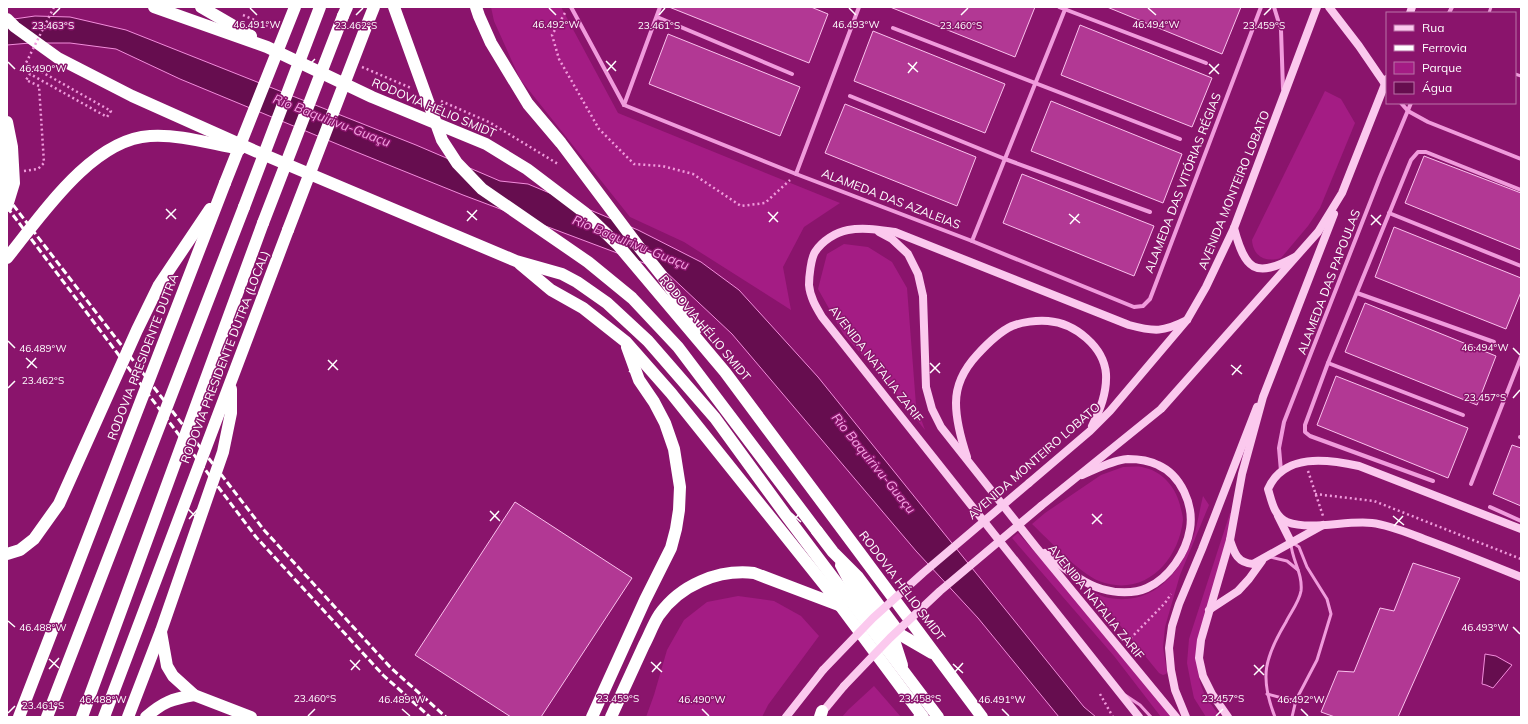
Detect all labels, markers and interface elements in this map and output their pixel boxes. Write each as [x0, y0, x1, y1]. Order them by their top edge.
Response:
legend [1386, 12, 1516, 104]
text: 46.491°W [233, 18, 281, 31]
text: 46.492°W [532, 18, 580, 31]
text: 46.493°W [832, 18, 880, 31]
text: 46.494°W [1132, 18, 1180, 31]
text: 23.463°S [32, 19, 74, 32]
text: 23.462°S [335, 19, 377, 32]
text: 23.461°S [638, 19, 680, 32]
text: 23.460°S [940, 19, 982, 32]
text: 23.459°S [1243, 19, 1285, 32]
text: Rua [1422, 20, 1444, 35]
text: Ferrovia [1422, 40, 1467, 55]
text: Parque [1422, 60, 1462, 75]
text: 46.490°W [19, 62, 67, 75]
street label: RODOVIA HÉLIO SMIDT [370, 74, 499, 141]
text: Água [1422, 80, 1452, 95]
water label: Rio Baquirivu-Guaçu [271, 90, 393, 150]
street label: ALAMEDA DAS VITÓRIAS RÉGIAS [1141, 91, 1224, 275]
street label: AVENIDA MONTEIRO LOBATO [1195, 108, 1272, 272]
street label: ALAMEDA DAS AZALEIAS [820, 165, 963, 232]
street label: ALAMEDA DAS PAPOULAS [1294, 207, 1363, 357]
water label: Rio Baquirivu-Guaçu [570, 211, 692, 273]
street label: RODOVIA PRESIDENTE DUTRA (LOCAL) [177, 248, 272, 465]
street label: RODOVIA PRESIDENTE DUTRA [104, 271, 181, 442]
street label: RODOVIA HÉLIO SMIDT [657, 272, 755, 384]
street label: AVENIDA NATALIA ZARIF [826, 302, 927, 425]
text: 46.494°W [1461, 341, 1509, 354]
text: 46.489°W [19, 342, 67, 355]
text: 23.462°S [22, 374, 64, 387]
text: 23.457°S [1464, 391, 1506, 404]
street label: AVENIDA MONTEIRO LOBATO [964, 399, 1103, 522]
water label: Rio Baquirivu-Guaçu [829, 410, 919, 516]
street label: RODOVIA HÉLIO SMIDT [856, 528, 949, 644]
street label: AVENIDA NATALIA ZARIF [1045, 541, 1148, 663]
text: 46.488°W [19, 621, 67, 634]
text: 46.493°W [1461, 621, 1509, 634]
text: 23.460°S [294, 692, 336, 705]
text: 23.459°S [597, 692, 639, 705]
text: 23.458°S [899, 692, 941, 705]
text: 23.457°S [1202, 692, 1244, 705]
text: 46.488°W [79, 693, 127, 706]
text: 46.489°W [378, 693, 426, 706]
text: 46.490°W [678, 693, 726, 706]
text: 46.491°W [978, 693, 1026, 706]
text: 46.492°W [1277, 693, 1325, 706]
text: 23.461°S [22, 699, 64, 712]

